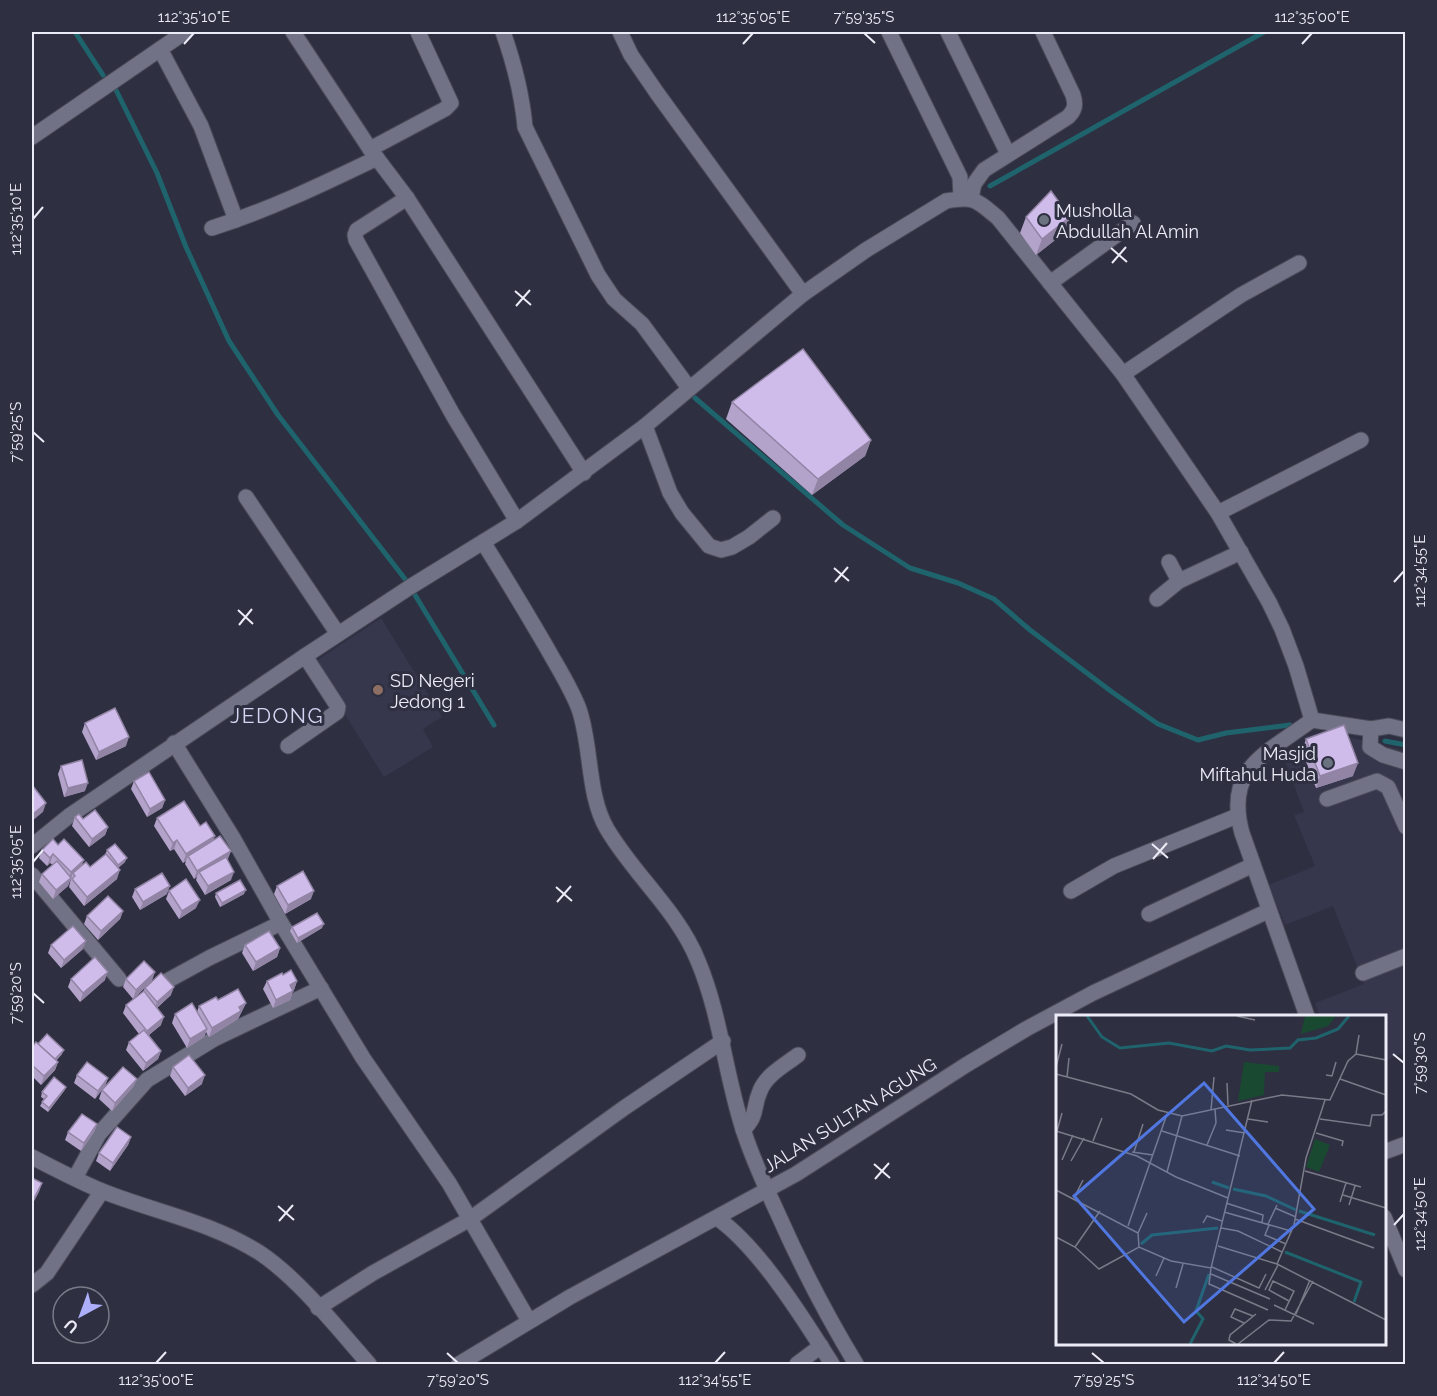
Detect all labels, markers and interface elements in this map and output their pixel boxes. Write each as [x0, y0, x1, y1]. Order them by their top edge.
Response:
text: 112°35'10"E [158, 8, 230, 26]
text: 112°35'05"E [716, 8, 790, 26]
text: 7°59'35"S [834, 8, 894, 26]
text: 112°35'00"E [1274, 8, 1350, 26]
text: 112°35'10"E [7, 183, 25, 255]
place label: Musholla Abdullah Al Amin [1056, 200, 1199, 242]
marker: Musholla Abdullah Al Amin [1037, 213, 1051, 227]
text: 7°59'25"S [7, 402, 25, 462]
text: 112°34'55"E [1411, 535, 1429, 607]
place label: SD Negeri Jedong 1 [390, 670, 475, 712]
marker: SD Negeri Jedong 1 [371, 683, 385, 697]
district label: JEDONG [230, 703, 324, 728]
place label: Masjid Miftahul Huda [1199, 743, 1316, 785]
marker: Masjid Miftahul Huda [1321, 756, 1335, 770]
text: 112°35'05"E [7, 825, 25, 899]
text: 7°59'20"S [7, 962, 25, 1024]
inset map [1056, 1015, 1386, 1345]
text: 7°59'30"S [1411, 1032, 1429, 1094]
street label: JALAN SULTAN AGUNG [760, 1053, 940, 1177]
text: 112°34'50"E [1411, 1177, 1429, 1251]
north arrow [51, 1285, 111, 1345]
text: U [61, 1315, 82, 1337]
text: 112°35'00"E [118, 1371, 194, 1389]
text: 7°59'20"S [427, 1371, 489, 1389]
text: 112°34'55"E [679, 1371, 751, 1389]
text: 7°59'25"S [1074, 1371, 1134, 1389]
text: 112°34'50"E [1237, 1371, 1311, 1389]

